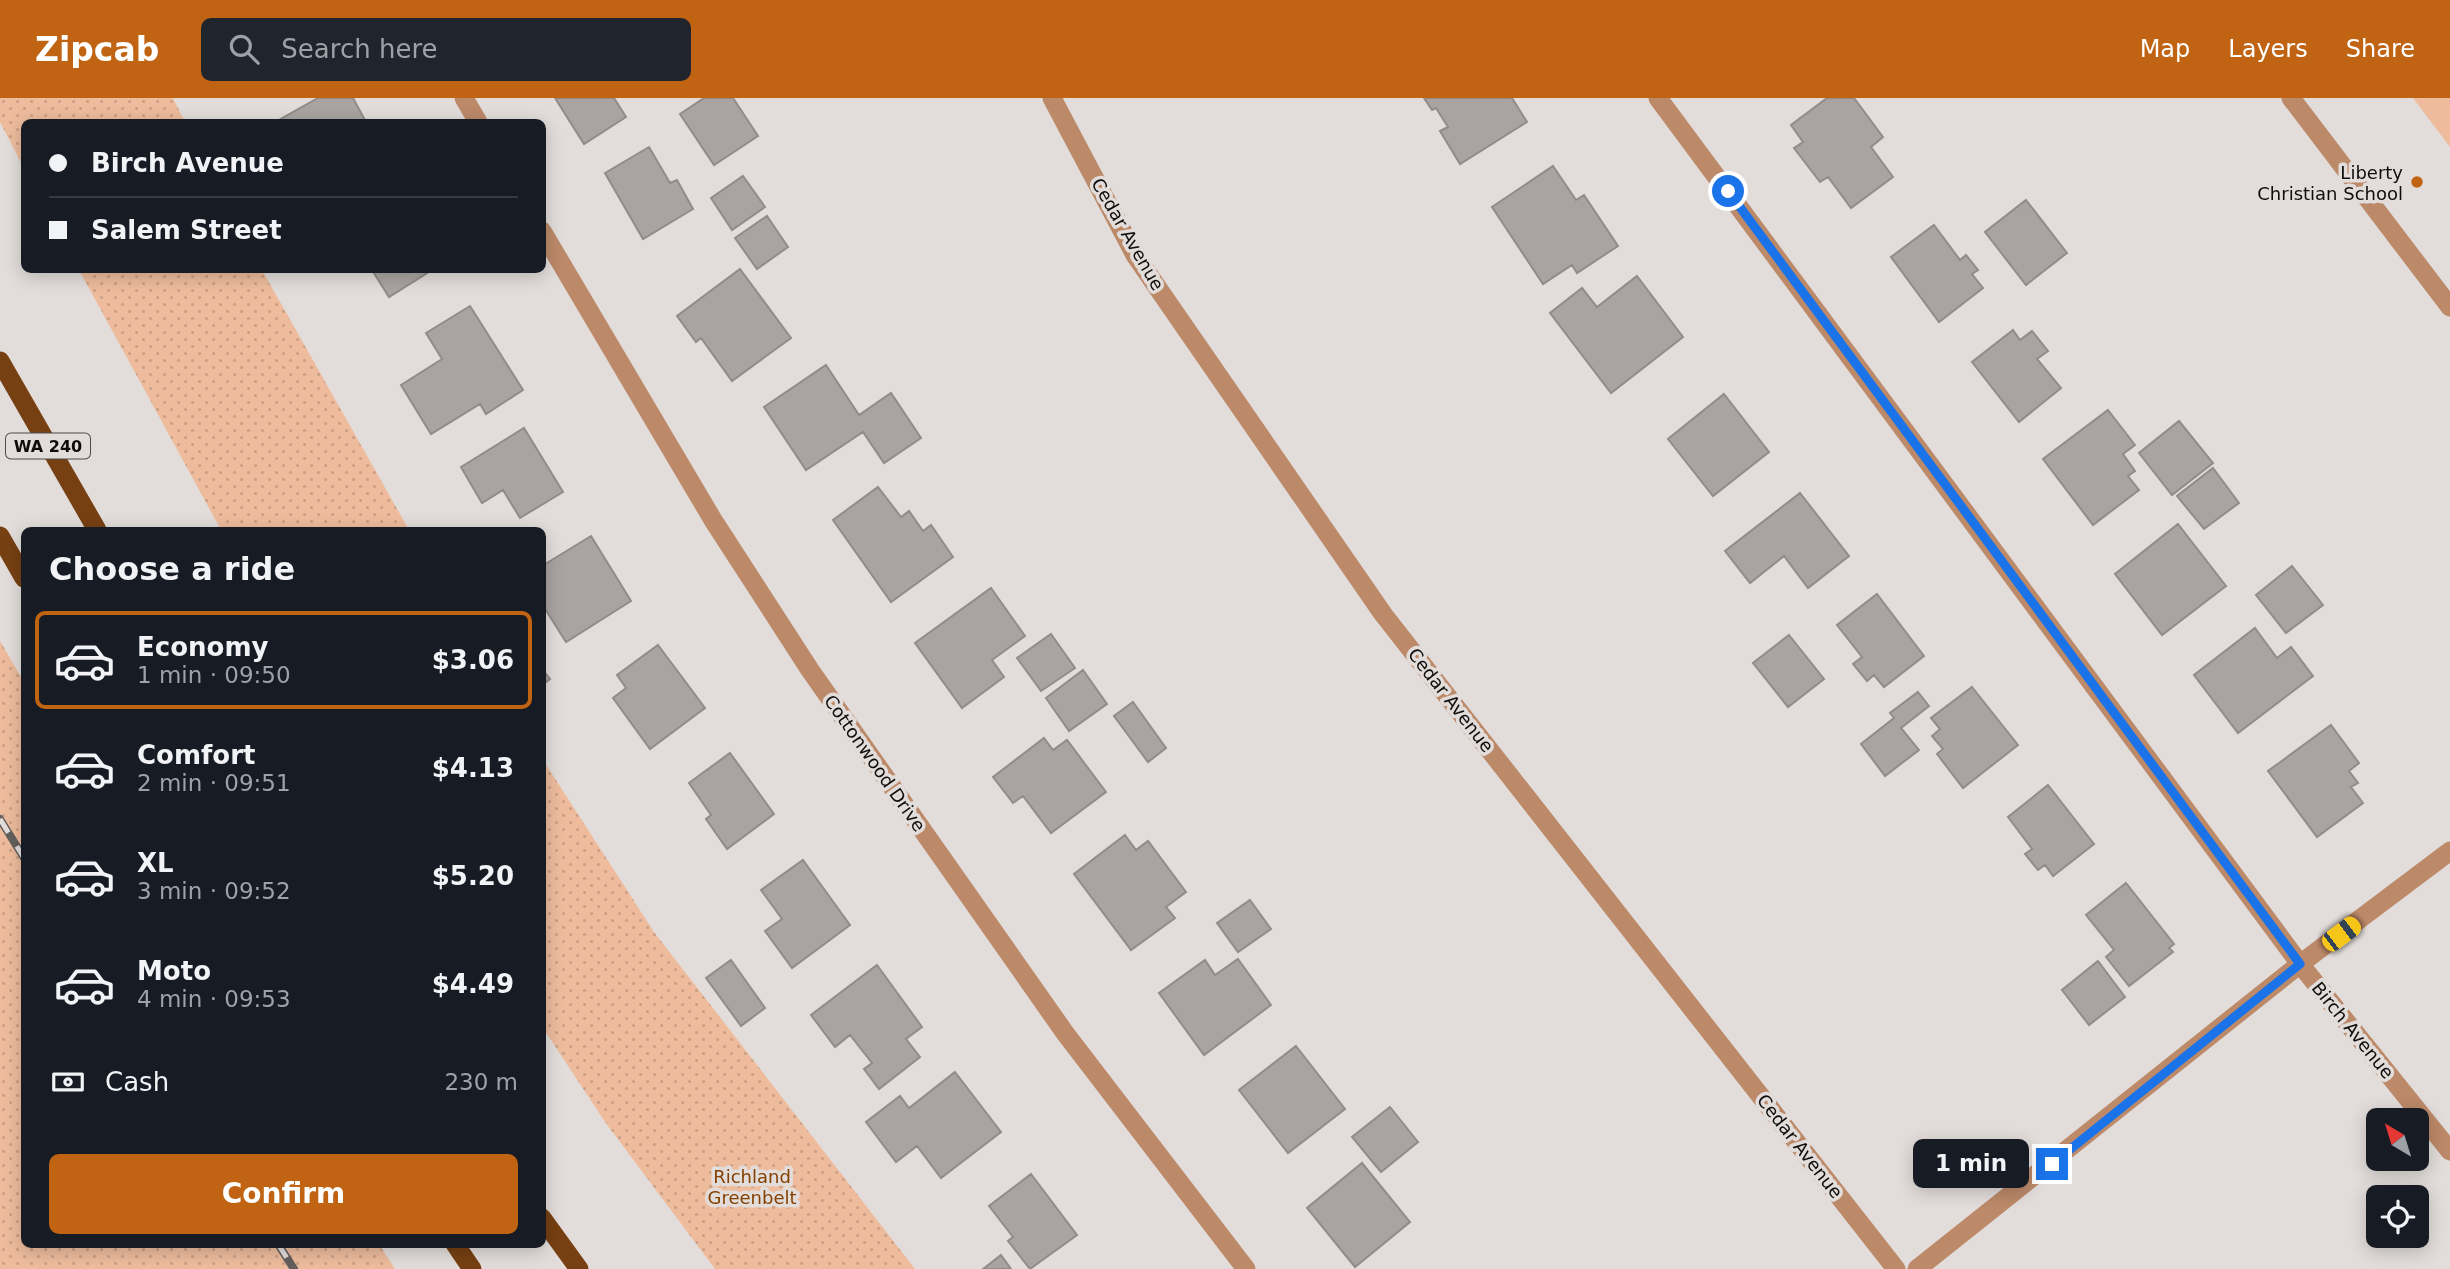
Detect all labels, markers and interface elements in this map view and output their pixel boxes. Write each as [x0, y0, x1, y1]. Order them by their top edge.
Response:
search box [201, 18, 691, 81]
text: Zipcab [35, 30, 159, 69]
icon: search [225, 30, 263, 68]
text: Search here [281, 34, 438, 64]
text: Map [2140, 35, 2190, 63]
text: Layers [2228, 35, 2308, 63]
text: Share [2346, 35, 2415, 63]
text: Birch Avenue [91, 148, 284, 178]
place label: Liberty Christian School [2257, 162, 2403, 204]
street label: Cedar Avenue [1087, 174, 1169, 294]
marker: Liberty Christian School [2409, 174, 2425, 190]
route start [1712, 175, 1744, 207]
text: Salem Street [91, 215, 282, 245]
road number: WA 240 [6, 434, 90, 458]
text: Choose a ride [49, 550, 295, 588]
icon: car [53, 629, 116, 692]
text: Economy [137, 632, 268, 662]
street label: Cedar Avenue [1404, 644, 1498, 756]
text: $3.06 [432, 645, 514, 675]
text: 1 min · 09:50 [137, 662, 291, 688]
street label: Cottonwood Drive [820, 691, 930, 835]
icon: car [53, 737, 116, 800]
text: Comfort [137, 740, 255, 770]
text: $4.13 [432, 753, 514, 783]
text: 2 min · 09:51 [137, 770, 291, 796]
icon: car [53, 845, 116, 908]
text: XL [137, 848, 174, 878]
text: $5.20 [432, 861, 514, 891]
text: 3 min · 09:52 [137, 878, 291, 904]
car [2318, 913, 2365, 955]
icon: car [53, 953, 116, 1016]
text: Moto [137, 956, 211, 986]
text: $4.49 [432, 969, 514, 999]
street label: Birch Avenue [2308, 977, 2398, 1083]
text: 4 min · 09:53 [137, 986, 291, 1012]
icon: cash [49, 1063, 87, 1101]
text: Cash [105, 1067, 169, 1097]
text: 230 m [444, 1069, 518, 1095]
street label: Cedar Avenue [1753, 1090, 1847, 1202]
north arrow [2366, 1108, 2429, 1171]
map controls [2366, 1108, 2429, 1248]
callout: 1 min [1912, 1140, 2028, 1188]
route end [2036, 1148, 2068, 1180]
text: 1 min [1935, 1150, 2007, 1176]
button: Confirm [49, 1154, 518, 1234]
park label: Richland Greenbelt [707, 1166, 797, 1208]
button: locate [2366, 1185, 2429, 1248]

